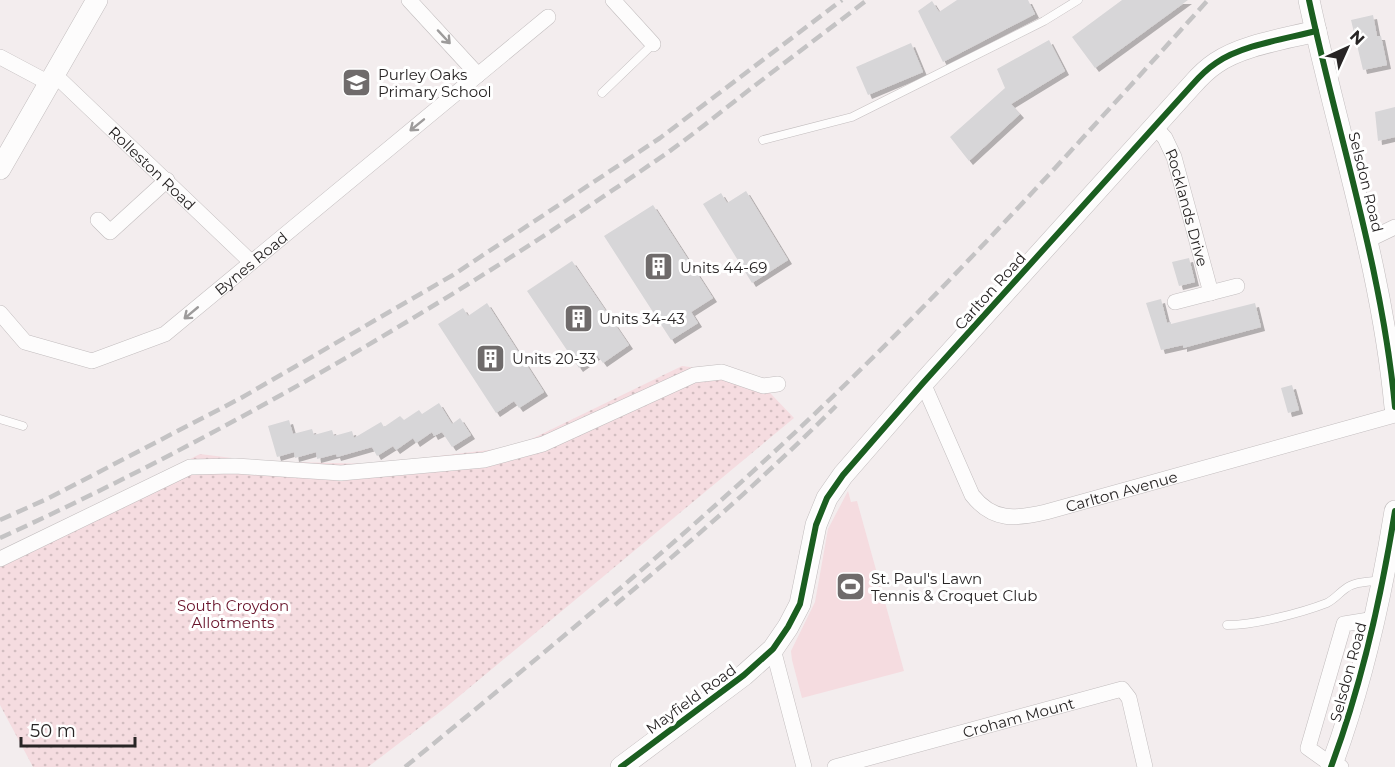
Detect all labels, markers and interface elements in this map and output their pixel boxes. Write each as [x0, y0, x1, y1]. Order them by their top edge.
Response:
north arrow [1317, 18, 1377, 78]
text: N [1346, 26, 1369, 49]
one-way arrow [437, 30, 451, 45]
place label: Purley Oaks Primary School [378, 65, 492, 101]
school or university icon: Purley Oaks Primary School [341, 67, 373, 99]
one-way arrow [409, 119, 425, 132]
street label: Rolleston Road [105, 122, 200, 214]
street label: Selsdon Road [1344, 130, 1388, 234]
street label: Rocklands Drive [1162, 145, 1213, 268]
street label: Bynes Road [210, 227, 291, 299]
street label: Carlton Road [950, 248, 1030, 334]
building icon: Units 44-69 [643, 251, 675, 283]
place label: Units 44-69 [680, 258, 767, 277]
building icon: Units 34-43 [562, 302, 594, 334]
one-way arrow [183, 306, 199, 319]
place label: Units 34-43 [599, 309, 685, 328]
building icon: Units 20-33 [475, 342, 507, 374]
place label: Units 20-33 [512, 349, 596, 368]
street label: Carlton Avenue [1063, 467, 1179, 516]
place label: St. Paul's Lawn Tennis & Croquet Club [871, 569, 1038, 605]
sports icon: St. Paul's Lawn Tennis & Croquet Club [834, 571, 866, 603]
park label: South Croydon Allotments [177, 596, 289, 632]
street label: Selsdon Road [1326, 620, 1370, 724]
street label: Mayfield Road [642, 660, 740, 738]
street label: Croham Mount [960, 693, 1076, 741]
scale bar [21, 710, 135, 748]
text: 50 m [30, 720, 76, 742]

